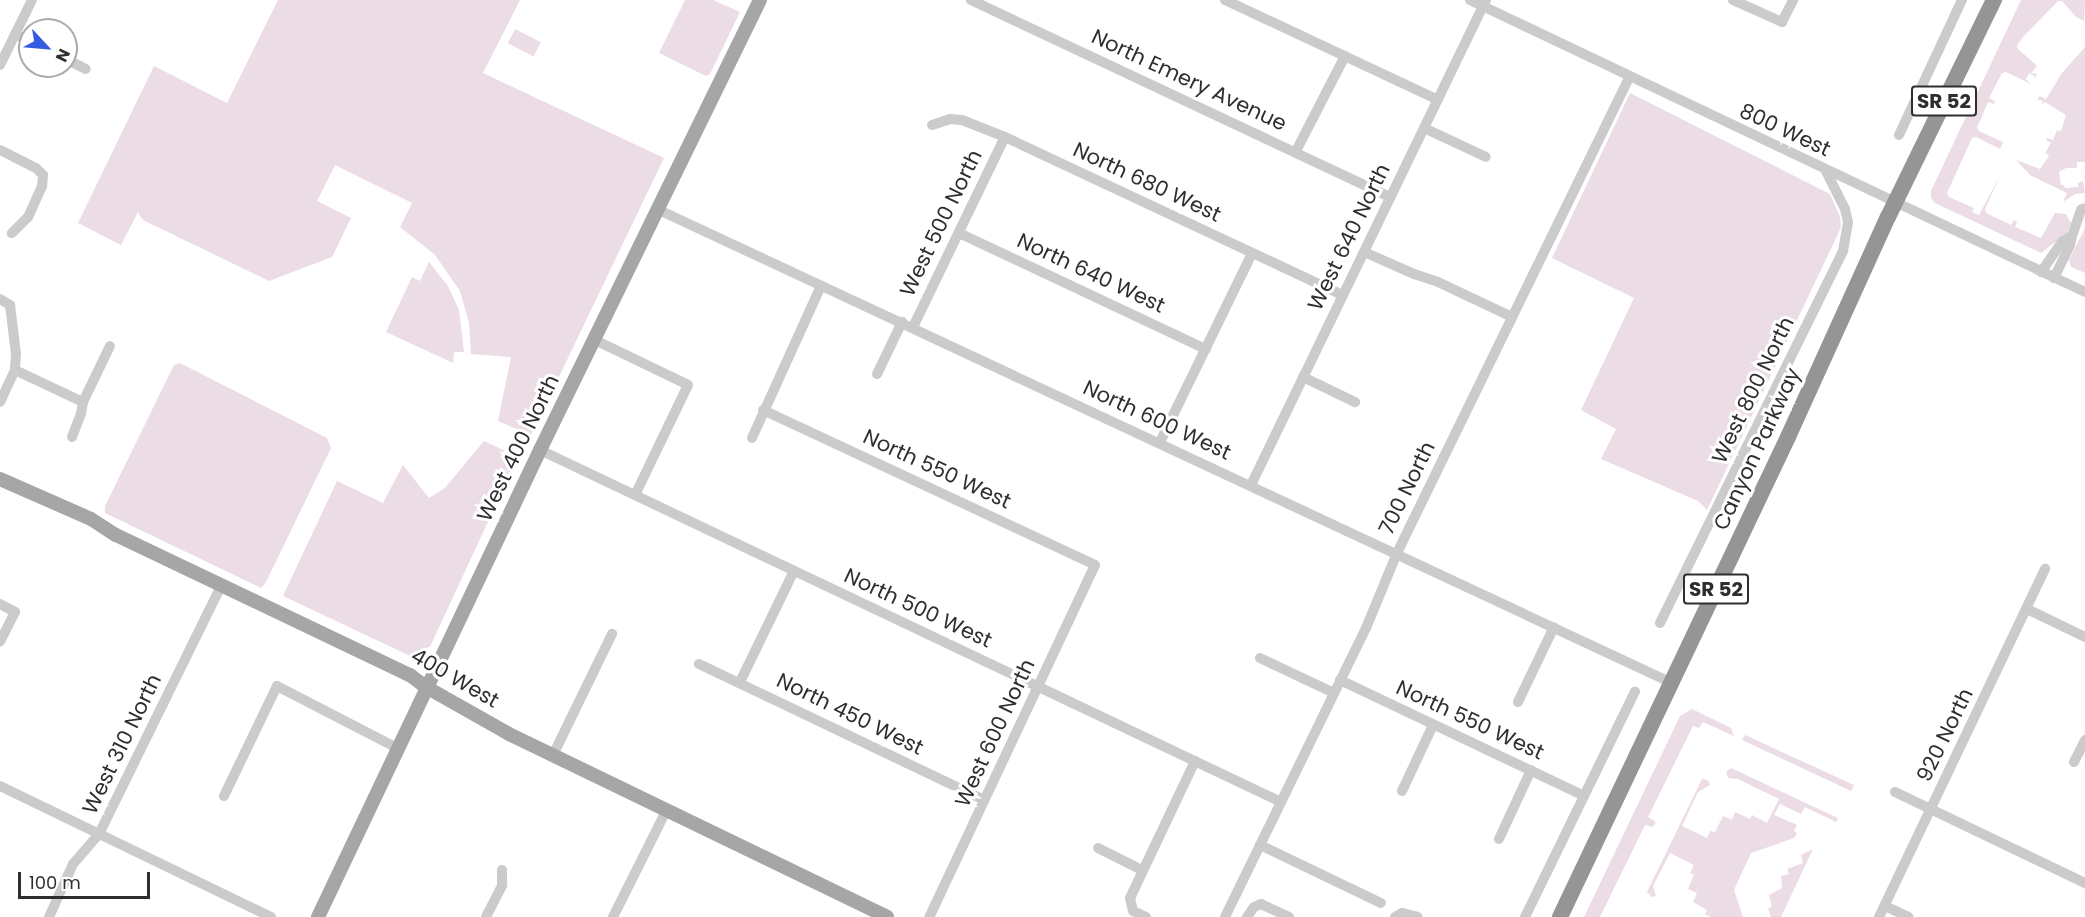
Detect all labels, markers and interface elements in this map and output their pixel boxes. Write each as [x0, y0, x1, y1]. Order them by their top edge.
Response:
north arrow [18, 18, 78, 78]
street label: North Emery Avenue [1087, 24, 1291, 136]
text: N [50, 45, 76, 66]
road number: SR 52 [1911, 84, 1977, 118]
street label: 800 West [1736, 98, 1834, 162]
street label: North 680 West [1069, 137, 1225, 227]
street label: West 500 North [895, 146, 987, 300]
street label: West 640 North [1303, 159, 1395, 315]
street label: North 640 West [1013, 228, 1169, 318]
street label: West 800 North [1707, 313, 1799, 467]
street label: Canyon Parkway [1708, 364, 1806, 534]
street label: West 400 North [472, 371, 564, 525]
street label: North 600 West [1079, 375, 1235, 465]
street label: North 550 West [859, 424, 1015, 514]
street label: 700 North [1374, 437, 1440, 539]
street label: North 500 West [840, 563, 996, 653]
road number: SR 52 [1683, 572, 1749, 606]
street label: 400 West [407, 643, 503, 713]
street label: West 600 North [950, 655, 1040, 811]
street label: North 450 West [773, 668, 927, 760]
street label: West 310 North [77, 670, 167, 818]
street label: North 550 West [1392, 675, 1548, 765]
street label: 920 North [1911, 684, 1979, 786]
scale bar [21, 860, 153, 898]
text: 100 m [29, 870, 81, 895]

